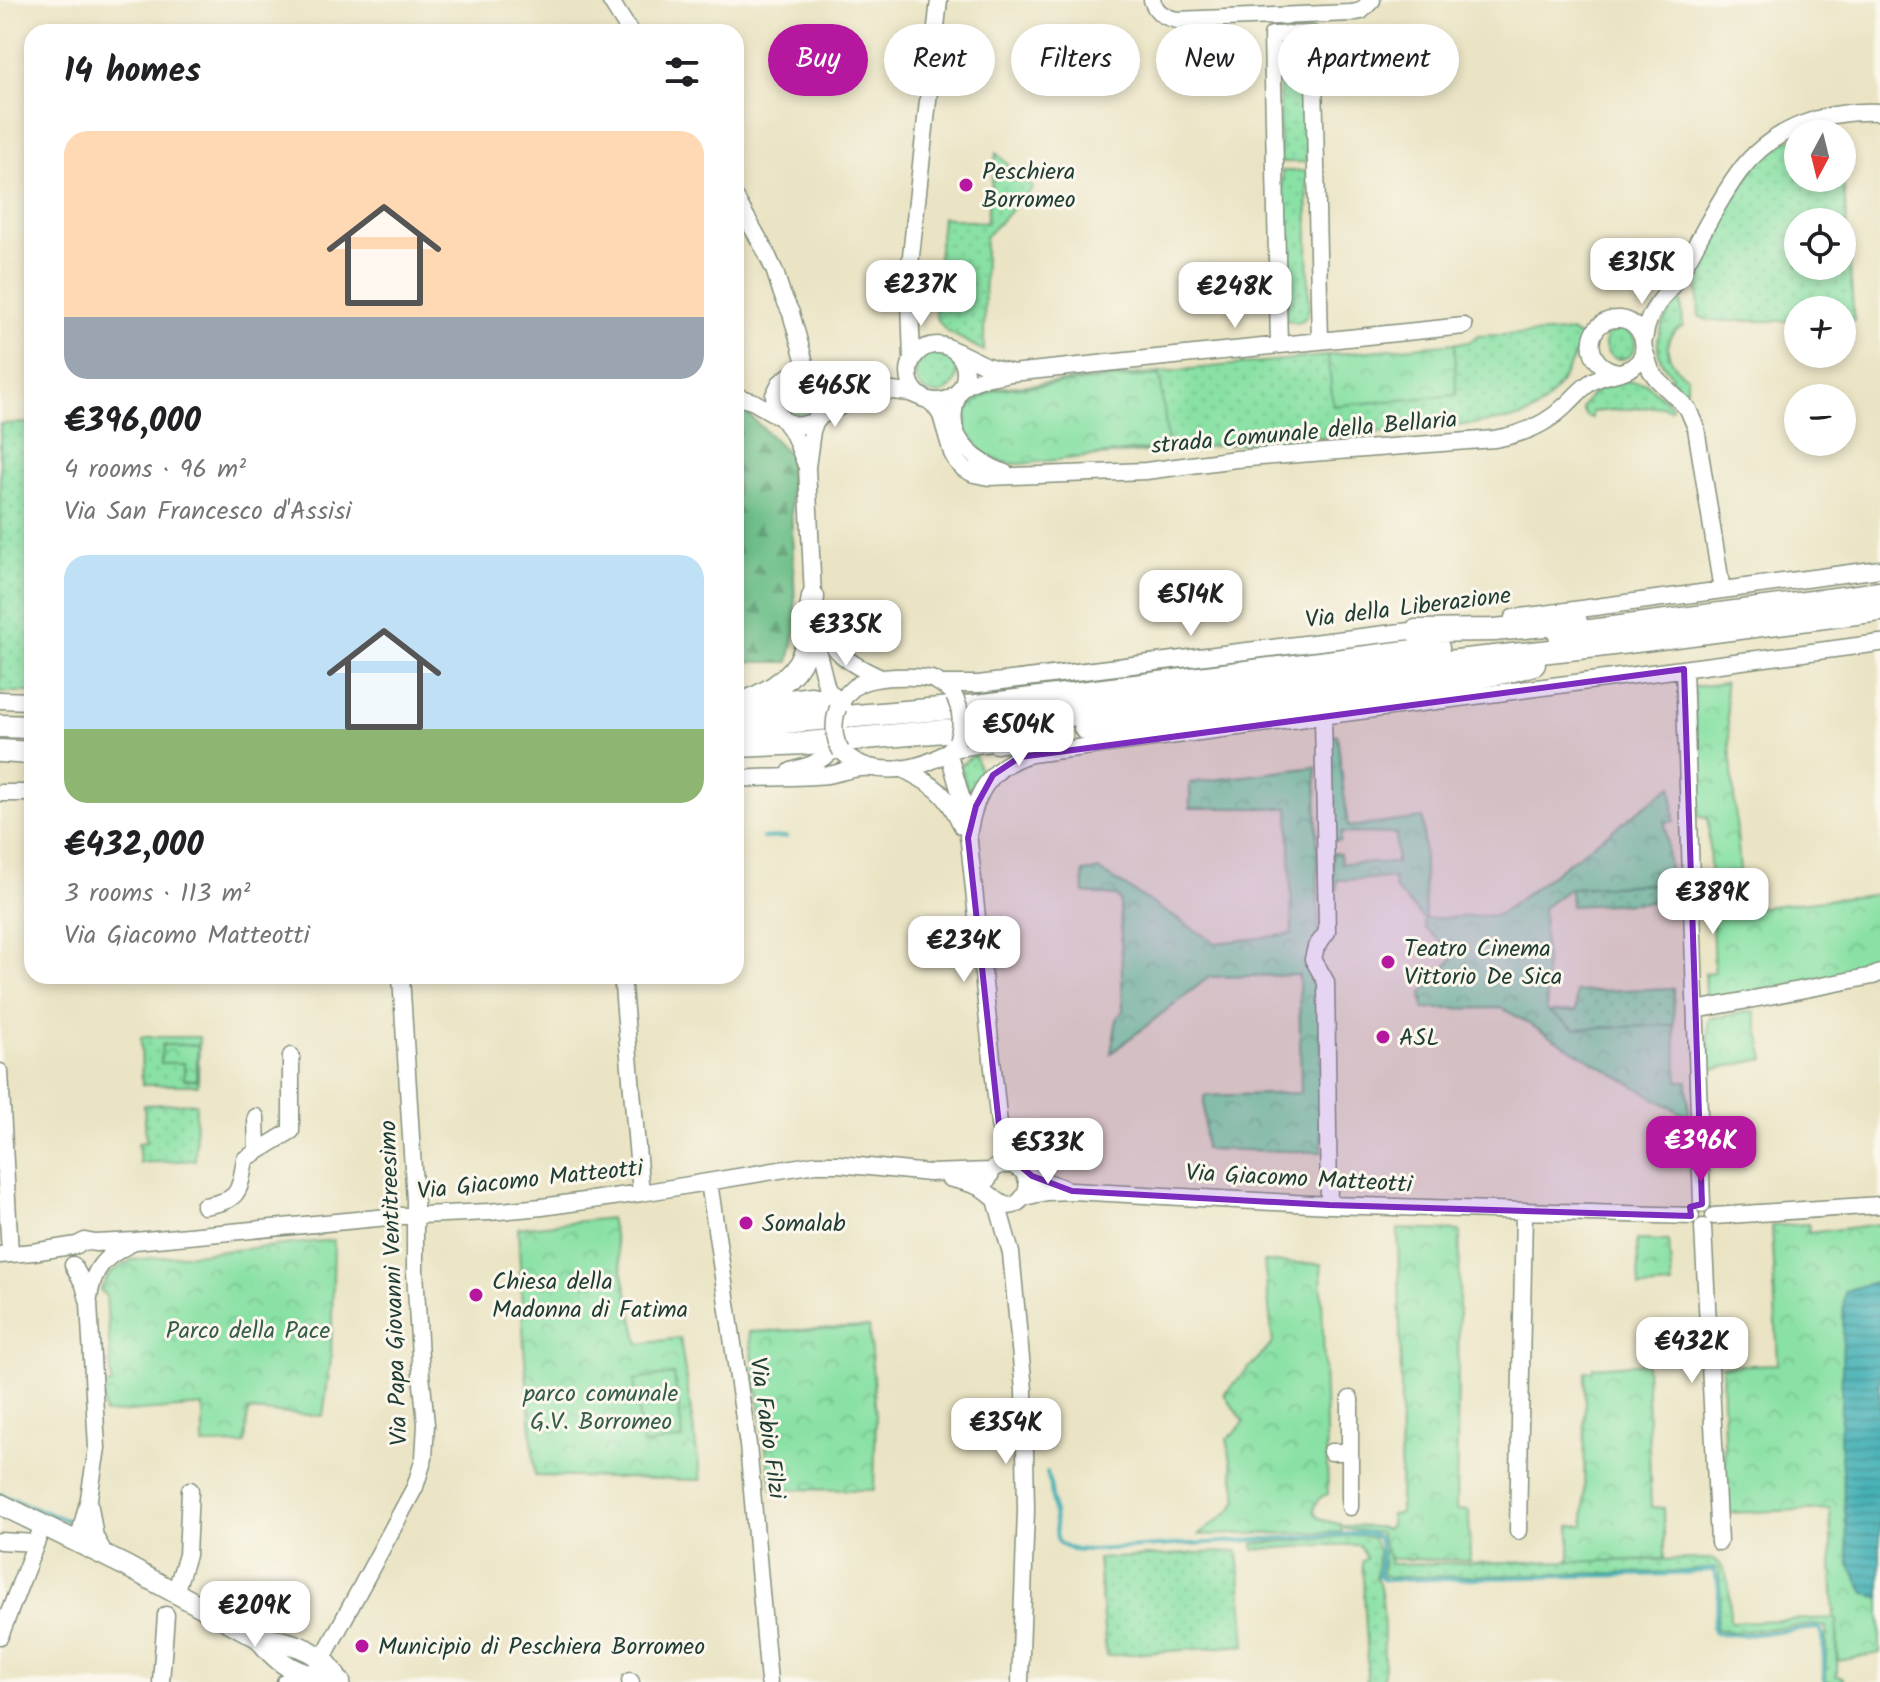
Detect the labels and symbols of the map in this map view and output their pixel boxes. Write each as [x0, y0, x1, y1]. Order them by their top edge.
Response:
north arrow [1784, 120, 1856, 192]
place label: Peschiera Borromeo [982, 153, 1076, 220]
marker: Peschiera Borromeo [957, 176, 975, 194]
pin: €315K [1586, 238, 1698, 306]
pin: €237K [865, 260, 977, 328]
pin: €248K [1179, 262, 1291, 330]
pin: €465K [779, 361, 891, 429]
street label: strada Comunale della Bellaria [1149, 401, 1459, 466]
pin: €514K [1135, 570, 1247, 638]
street label: Via della Liberazione [1303, 577, 1513, 640]
pin: €335K [790, 600, 902, 668]
pin: €504K [963, 700, 1075, 768]
pin: €389K [1657, 868, 1769, 936]
pin: €234K [908, 916, 1020, 984]
place label: Teatro Cinema Vittorio De Sica [1404, 930, 1562, 997]
marker: Teatro Cinema Vittorio De Sica [1379, 953, 1397, 971]
place label: ASL [1399, 1019, 1439, 1058]
marker: ASL [1374, 1028, 1392, 1046]
pin: €396K [1645, 1116, 1757, 1184]
pin: €533K [992, 1118, 1104, 1186]
street label: Via Papa Giovanni Ventitreesimo [369, 1119, 420, 1446]
street label: Via Giacomo Matteotti [415, 1149, 646, 1212]
street label: Via Giacomo Matteotti [1185, 1154, 1415, 1205]
place label: Somalab [762, 1205, 846, 1244]
marker: Somalab [737, 1214, 755, 1232]
place label: Chiesa della Madonna di Fatima [492, 1263, 688, 1330]
marker: Chiesa della Madonna di Fatima [467, 1286, 485, 1304]
park label: Parco della Pace [166, 1312, 330, 1351]
pin: €432K [1636, 1317, 1748, 1385]
street label: Via Fabio Filzi [737, 1355, 796, 1503]
park label: parco comunale G.V. Borromeo [523, 1375, 679, 1442]
pin: €354K [950, 1398, 1062, 1466]
pin: €209K [199, 1581, 311, 1649]
place label: Municipio di Peschiera Borromeo [378, 1628, 705, 1667]
marker: Municipio di Peschiera Borromeo [353, 1637, 371, 1655]

